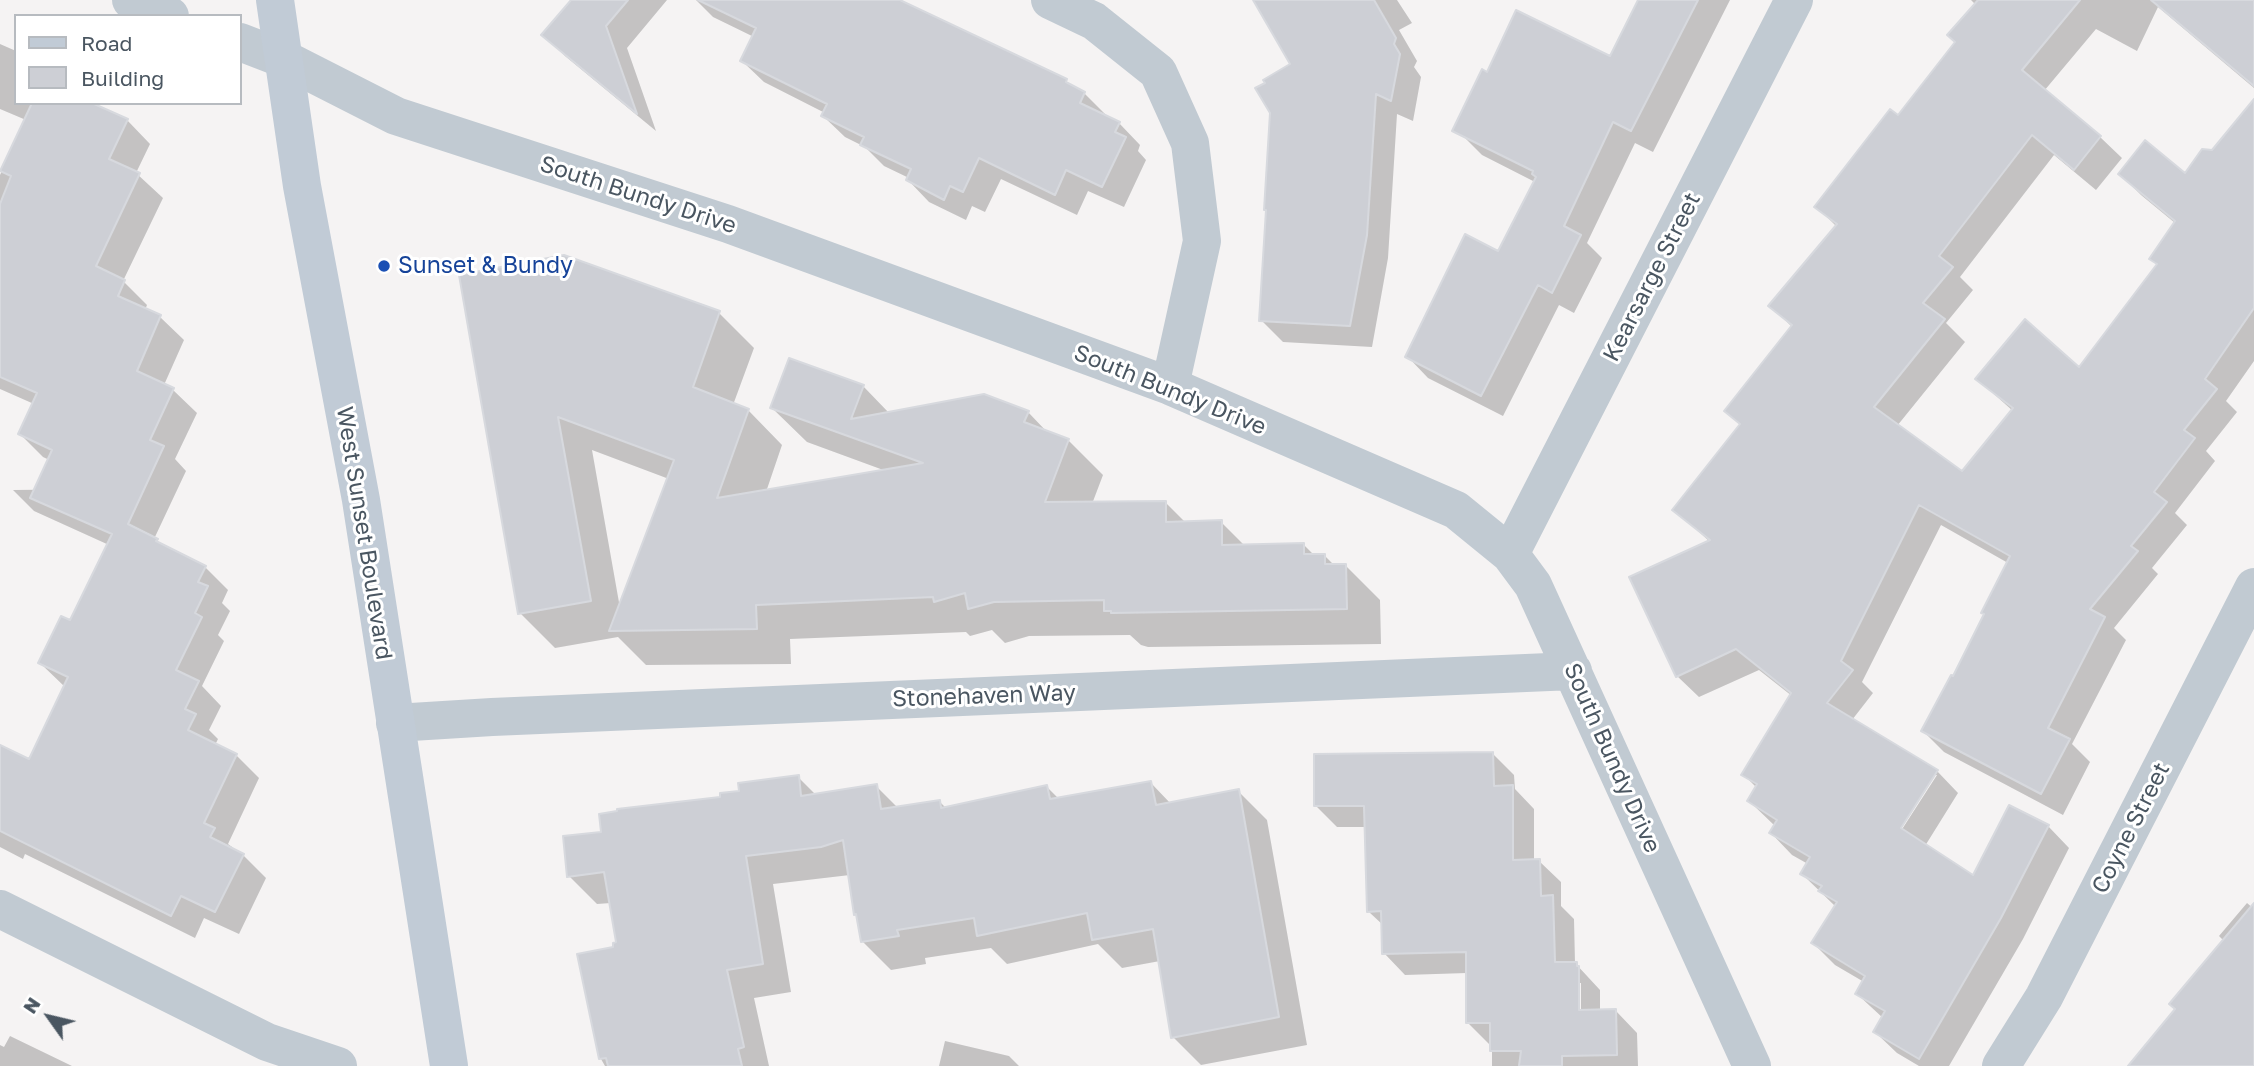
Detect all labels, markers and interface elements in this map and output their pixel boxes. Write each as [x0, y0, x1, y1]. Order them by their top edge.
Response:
legend [14, 14, 242, 105]
text: Road [81, 30, 132, 56]
text: Building [81, 65, 164, 91]
street label: South Bundy Drive [536, 150, 740, 240]
street label: Kearsarge Street [1597, 188, 1707, 366]
place label: Sunset & Bundy [398, 252, 573, 280]
marker: Sunset & Bundy [376, 258, 392, 274]
street label: South Bundy Drive [1070, 339, 1270, 441]
street label: West Sunset Boulevard [330, 404, 398, 662]
street label: South Bundy Drive [1558, 659, 1666, 857]
street label: Stonehaven Way [892, 679, 1076, 713]
street label: Coyne Street [2086, 758, 2176, 898]
north arrow [14, 982, 84, 1052]
text: N [18, 993, 45, 1017]

